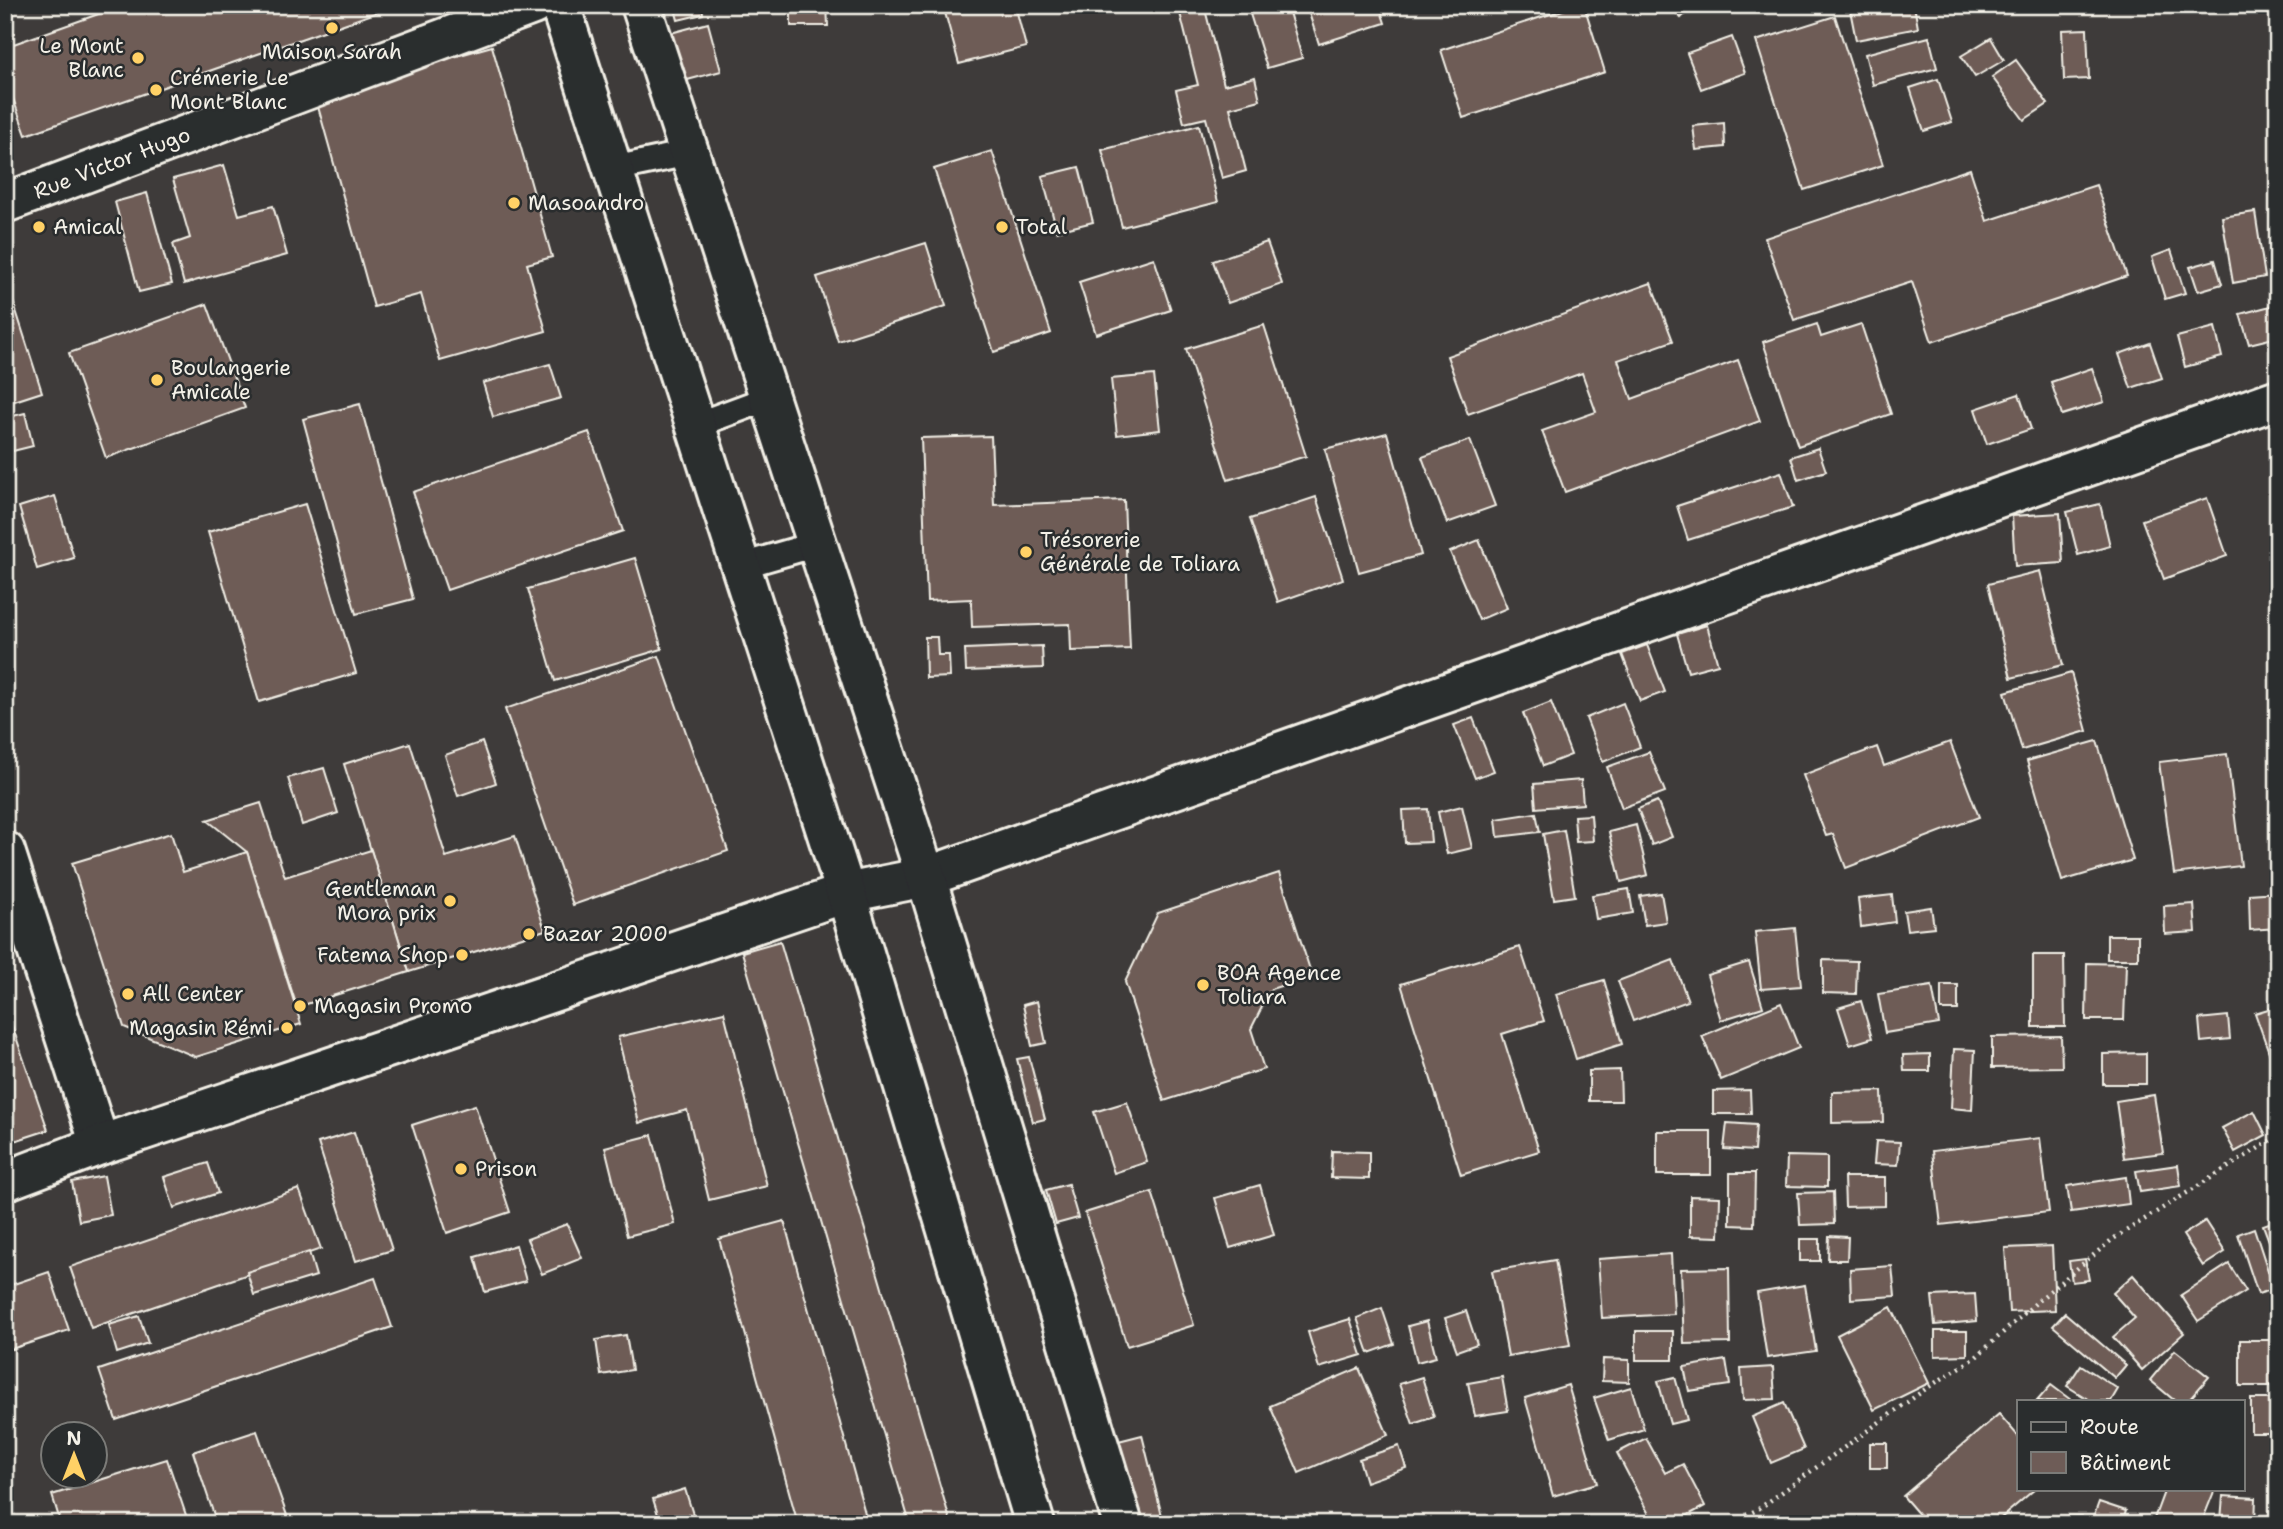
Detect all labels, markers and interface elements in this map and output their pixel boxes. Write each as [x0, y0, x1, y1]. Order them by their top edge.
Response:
marker: Maison Sarah [324, 20, 340, 36]
place label: Le Mont Blanc [39, 32, 124, 84]
place label: Maison Sarah [262, 38, 402, 66]
marker: Le Mont Blanc [130, 50, 146, 66]
place label: Crémerie Le Mont Blanc [170, 64, 289, 116]
marker: Crémerie Le Mont Blanc [148, 82, 164, 98]
street label: Rue Victor Hugo [30, 120, 194, 206]
place label: Masoandro [528, 189, 644, 217]
marker: Masoandro [506, 195, 522, 211]
place label: Amical [53, 213, 122, 241]
place label: Total [1016, 213, 1068, 241]
marker: Amical [31, 219, 47, 235]
marker: Total [994, 219, 1010, 235]
place label: Boulangerie Amicale [171, 354, 291, 406]
marker: Boulangerie Amicale [149, 372, 165, 388]
place label: Trésorerie Générale de Toliara [1040, 526, 1240, 578]
marker: Trésorerie Générale de Toliara [1018, 544, 1034, 560]
place label: Gentleman Mora prix [325, 875, 436, 927]
marker: Gentleman Mora prix [442, 893, 458, 909]
place label: Bazar 2000 [543, 920, 668, 948]
marker: Bazar 2000 [521, 926, 537, 942]
place label: Fatema Shop [317, 941, 448, 969]
marker: Fatema Shop [454, 947, 470, 963]
place label: BOA Agence Toliara [1217, 959, 1342, 1011]
marker: BOA Agence Toliara [1195, 977, 1211, 993]
place label: All Center [142, 980, 244, 1008]
marker: All Center [120, 986, 136, 1002]
place label: Magasin Promo [314, 992, 472, 1020]
marker: Magasin Promo [292, 998, 308, 1014]
place label: Magasin Rémi [129, 1014, 273, 1042]
marker: Magasin Rémi [279, 1020, 295, 1036]
place label: Prison [475, 1155, 537, 1183]
marker: Prison [453, 1161, 469, 1177]
legend [2017, 1400, 2244, 1490]
text: Route [2080, 1413, 2139, 1441]
north arrow [38, 1420, 108, 1490]
text: N [66, 1426, 82, 1451]
text: Bâtiment [2080, 1449, 2171, 1477]

